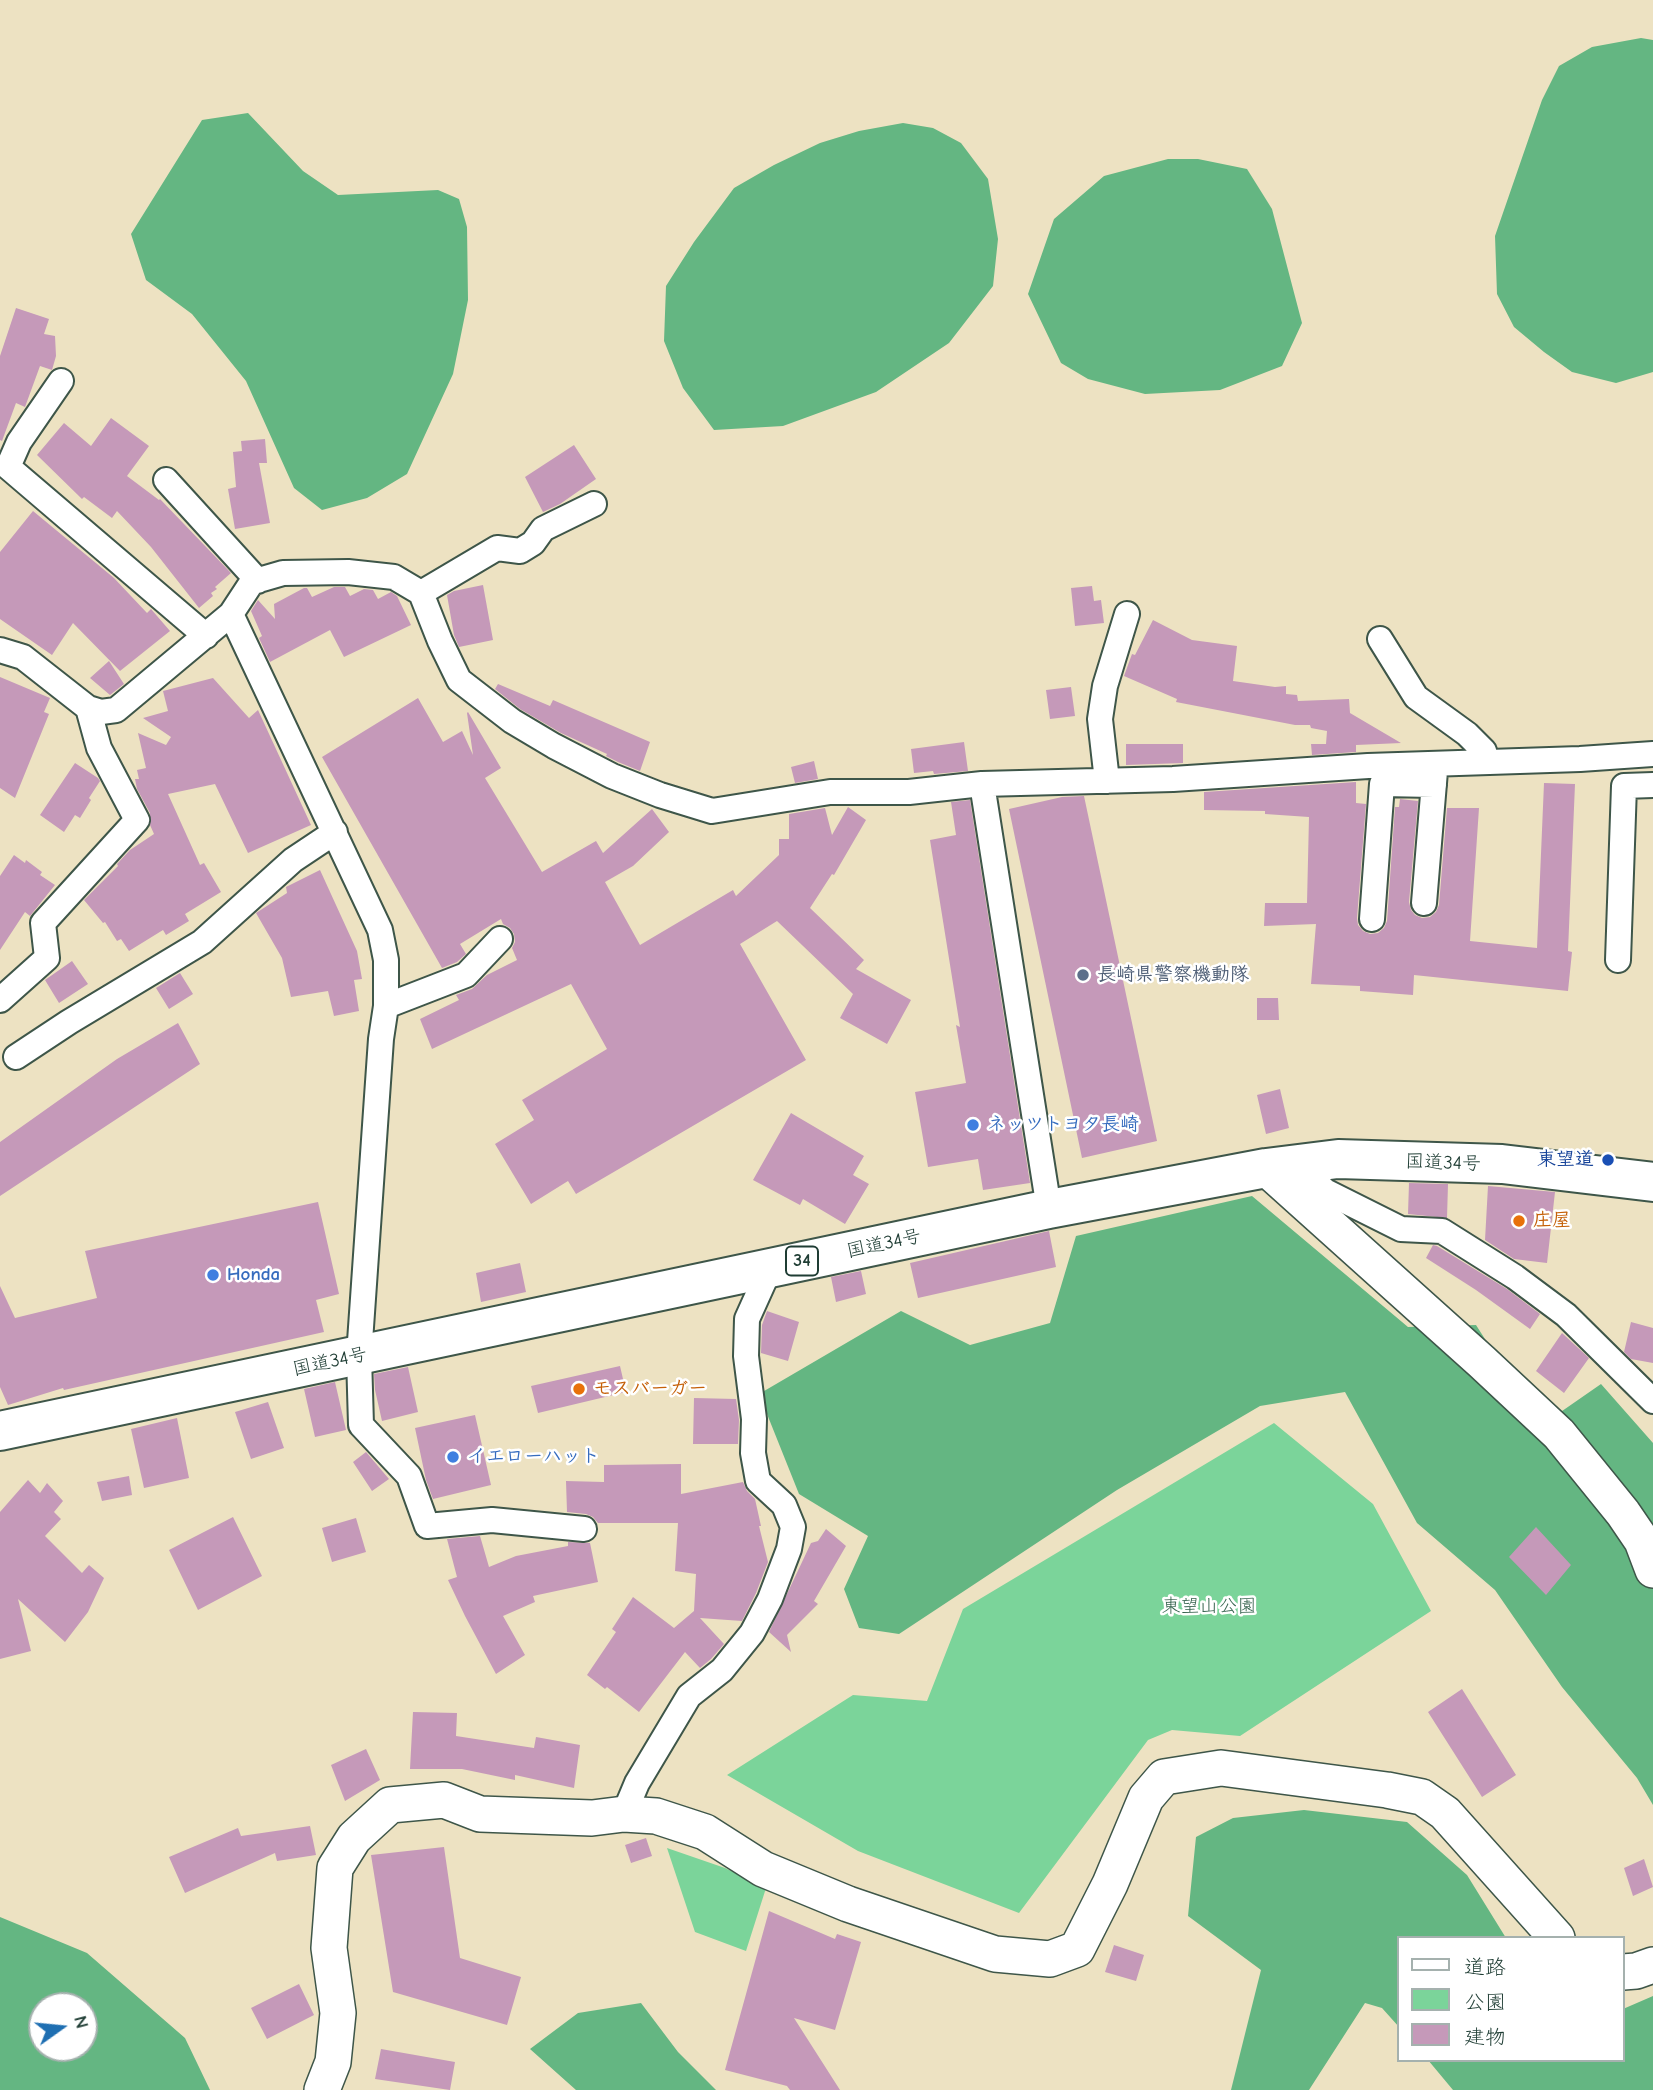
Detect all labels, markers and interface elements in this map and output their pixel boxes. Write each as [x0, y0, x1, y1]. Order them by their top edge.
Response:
place label: 長崎県警察機動隊 [1097, 964, 1249, 986]
marker: 長崎県警察機動隊 [1075, 967, 1091, 983]
place label: ネッツトヨタ長崎 [987, 1114, 1139, 1136]
marker: ネッツトヨタ長崎 [965, 1117, 981, 1133]
place label: 東望道 [1537, 1149, 1594, 1171]
street label: 国道34号 [1405, 1150, 1481, 1176]
marker: 東望道 [1600, 1152, 1616, 1168]
place label: 庄屋 [1533, 1210, 1571, 1232]
marker: 庄屋 [1511, 1213, 1527, 1229]
street label: 国道34号 [845, 1225, 923, 1263]
road number: 34 [786, 1246, 818, 1276]
place label: Honda [227, 1264, 280, 1286]
marker: Honda [205, 1267, 221, 1283]
street label: 国道34号 [291, 1343, 369, 1381]
place label: モスバーガー [593, 1378, 707, 1400]
marker: モスバーガー [571, 1381, 587, 1397]
place label: イエローハット [467, 1446, 600, 1468]
marker: イエローハット [445, 1449, 461, 1465]
park label: 東望山公園 [1162, 1596, 1256, 1618]
legend [1398, 1936, 1625, 2062]
text: 道路 [1464, 1955, 1506, 1979]
text: 公園 [1464, 1990, 1506, 2014]
north arrow [28, 1992, 98, 2062]
text: N [69, 2013, 94, 2031]
text: 建物 [1464, 2025, 1506, 2049]

